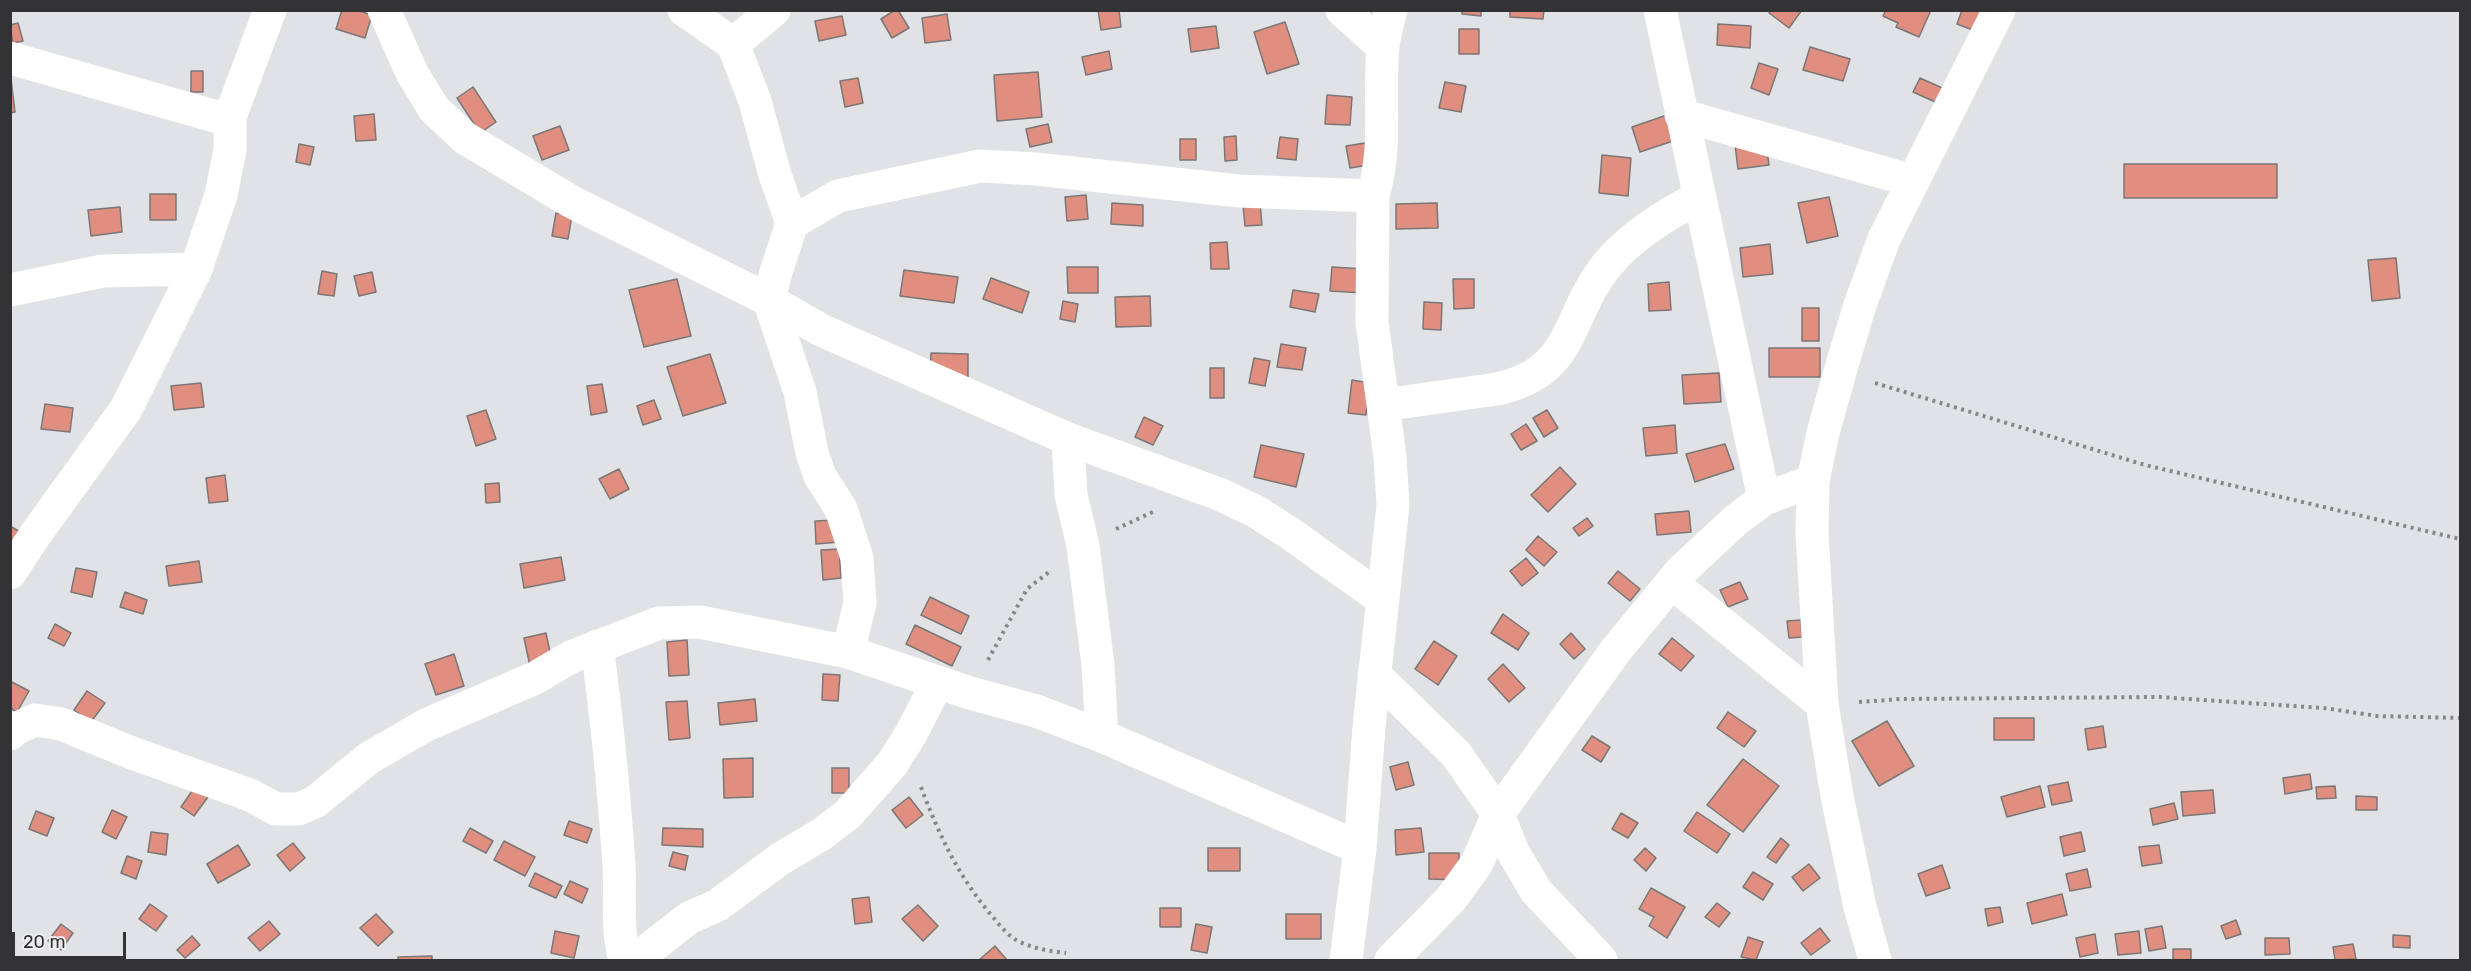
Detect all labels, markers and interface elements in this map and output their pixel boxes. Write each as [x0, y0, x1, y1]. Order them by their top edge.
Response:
scale bar [15, 920, 129, 958]
text: 20 m [23, 931, 65, 953]

